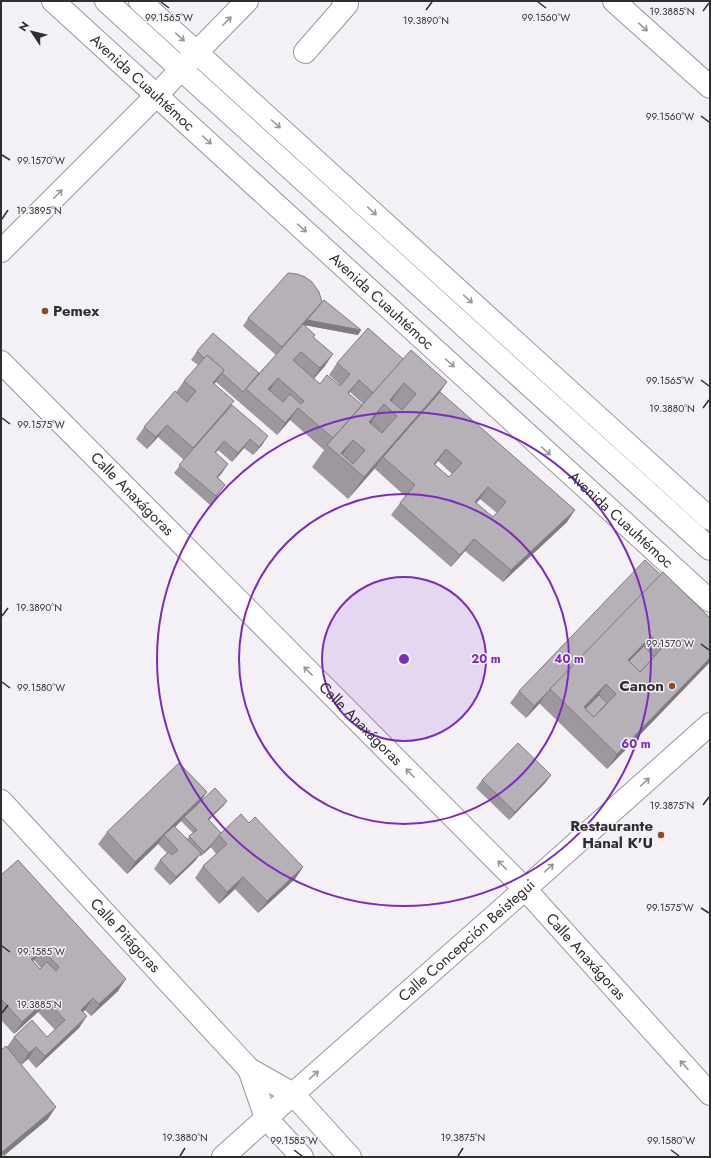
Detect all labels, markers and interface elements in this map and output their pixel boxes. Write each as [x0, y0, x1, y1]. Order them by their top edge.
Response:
text: 19.3885°N [649, 4, 695, 19]
text: 99.1565°W [145, 10, 193, 25]
text: 99.1560°W [522, 10, 570, 25]
north arrow [12, 12, 52, 52]
text: 19.3890°N [403, 13, 449, 28]
one-way arrow [223, 16, 232, 26]
text: N [15, 18, 33, 34]
one-way arrow [638, 22, 648, 31]
street label: Avenida Cuauhtémoc [85, 29, 200, 136]
one-way arrow [175, 32, 185, 41]
text: 99.1560°W [646, 109, 694, 124]
one-way arrow [271, 119, 281, 129]
one-way arrow [201, 135, 211, 144]
text: 99.1570°W [17, 153, 65, 168]
one-way arrow [53, 189, 63, 199]
text: 19.3895°N [16, 203, 62, 218]
one-way arrow [367, 207, 377, 216]
one-way arrow [297, 223, 307, 232]
street label: Avenida Cuauhtémoc [324, 247, 439, 355]
one-way arrow [463, 294, 473, 303]
place label: Pemex [53, 300, 99, 322]
marker: Pemex [40, 306, 50, 316]
one-way arrow [445, 358, 455, 368]
text: 99.1565°W [646, 373, 694, 388]
text: 19.3880°N [649, 401, 695, 416]
text: 99.1575°W [17, 417, 65, 432]
one-way arrow [541, 446, 551, 456]
street label: Calle Anaxágoras [85, 447, 179, 541]
street label: Avenida Cuauhtémoc [564, 466, 678, 573]
text: 19.3890°N [16, 600, 62, 615]
text: 99.1570°W [646, 636, 694, 651]
text: 20 m [471, 650, 501, 668]
text: 40 m [554, 650, 584, 668]
centre of rings [397, 652, 411, 666]
one-way arrow [303, 666, 313, 676]
place label: Canon [619, 675, 664, 697]
street label: Calle Anaxágoras [314, 677, 407, 771]
text: 99.1580°W [17, 680, 65, 695]
marker: Canon [667, 681, 677, 691]
text: 60 m [621, 735, 651, 753]
one-way arrow [405, 768, 415, 778]
one-way arrow [640, 777, 651, 786]
text: 19.3875°N [650, 798, 694, 813]
place label: Restaurante Hanal K'U [570, 815, 653, 854]
marker: Restaurante Hanal K'U [656, 830, 666, 840]
one-way arrow [497, 860, 507, 870]
one-way arrow [543, 864, 554, 873]
street label: Calle Concepción Beistegui [394, 874, 540, 1007]
street label: Calle Pitágoras [85, 893, 166, 978]
text: 99.1575°W [646, 900, 694, 915]
street label: Calle Anaxágoras [541, 908, 631, 1005]
text: 99.1585°W [17, 944, 65, 959]
text: 19.3885°N [16, 997, 62, 1012]
one-way arrow [680, 1060, 689, 1070]
one-way arrow [309, 1070, 320, 1079]
text: 19.3880°N [162, 1130, 208, 1145]
text: 19.3875°N [441, 1130, 485, 1145]
text: 99.1585°W [270, 1133, 318, 1148]
text: 99.1580°W [647, 1133, 695, 1148]

